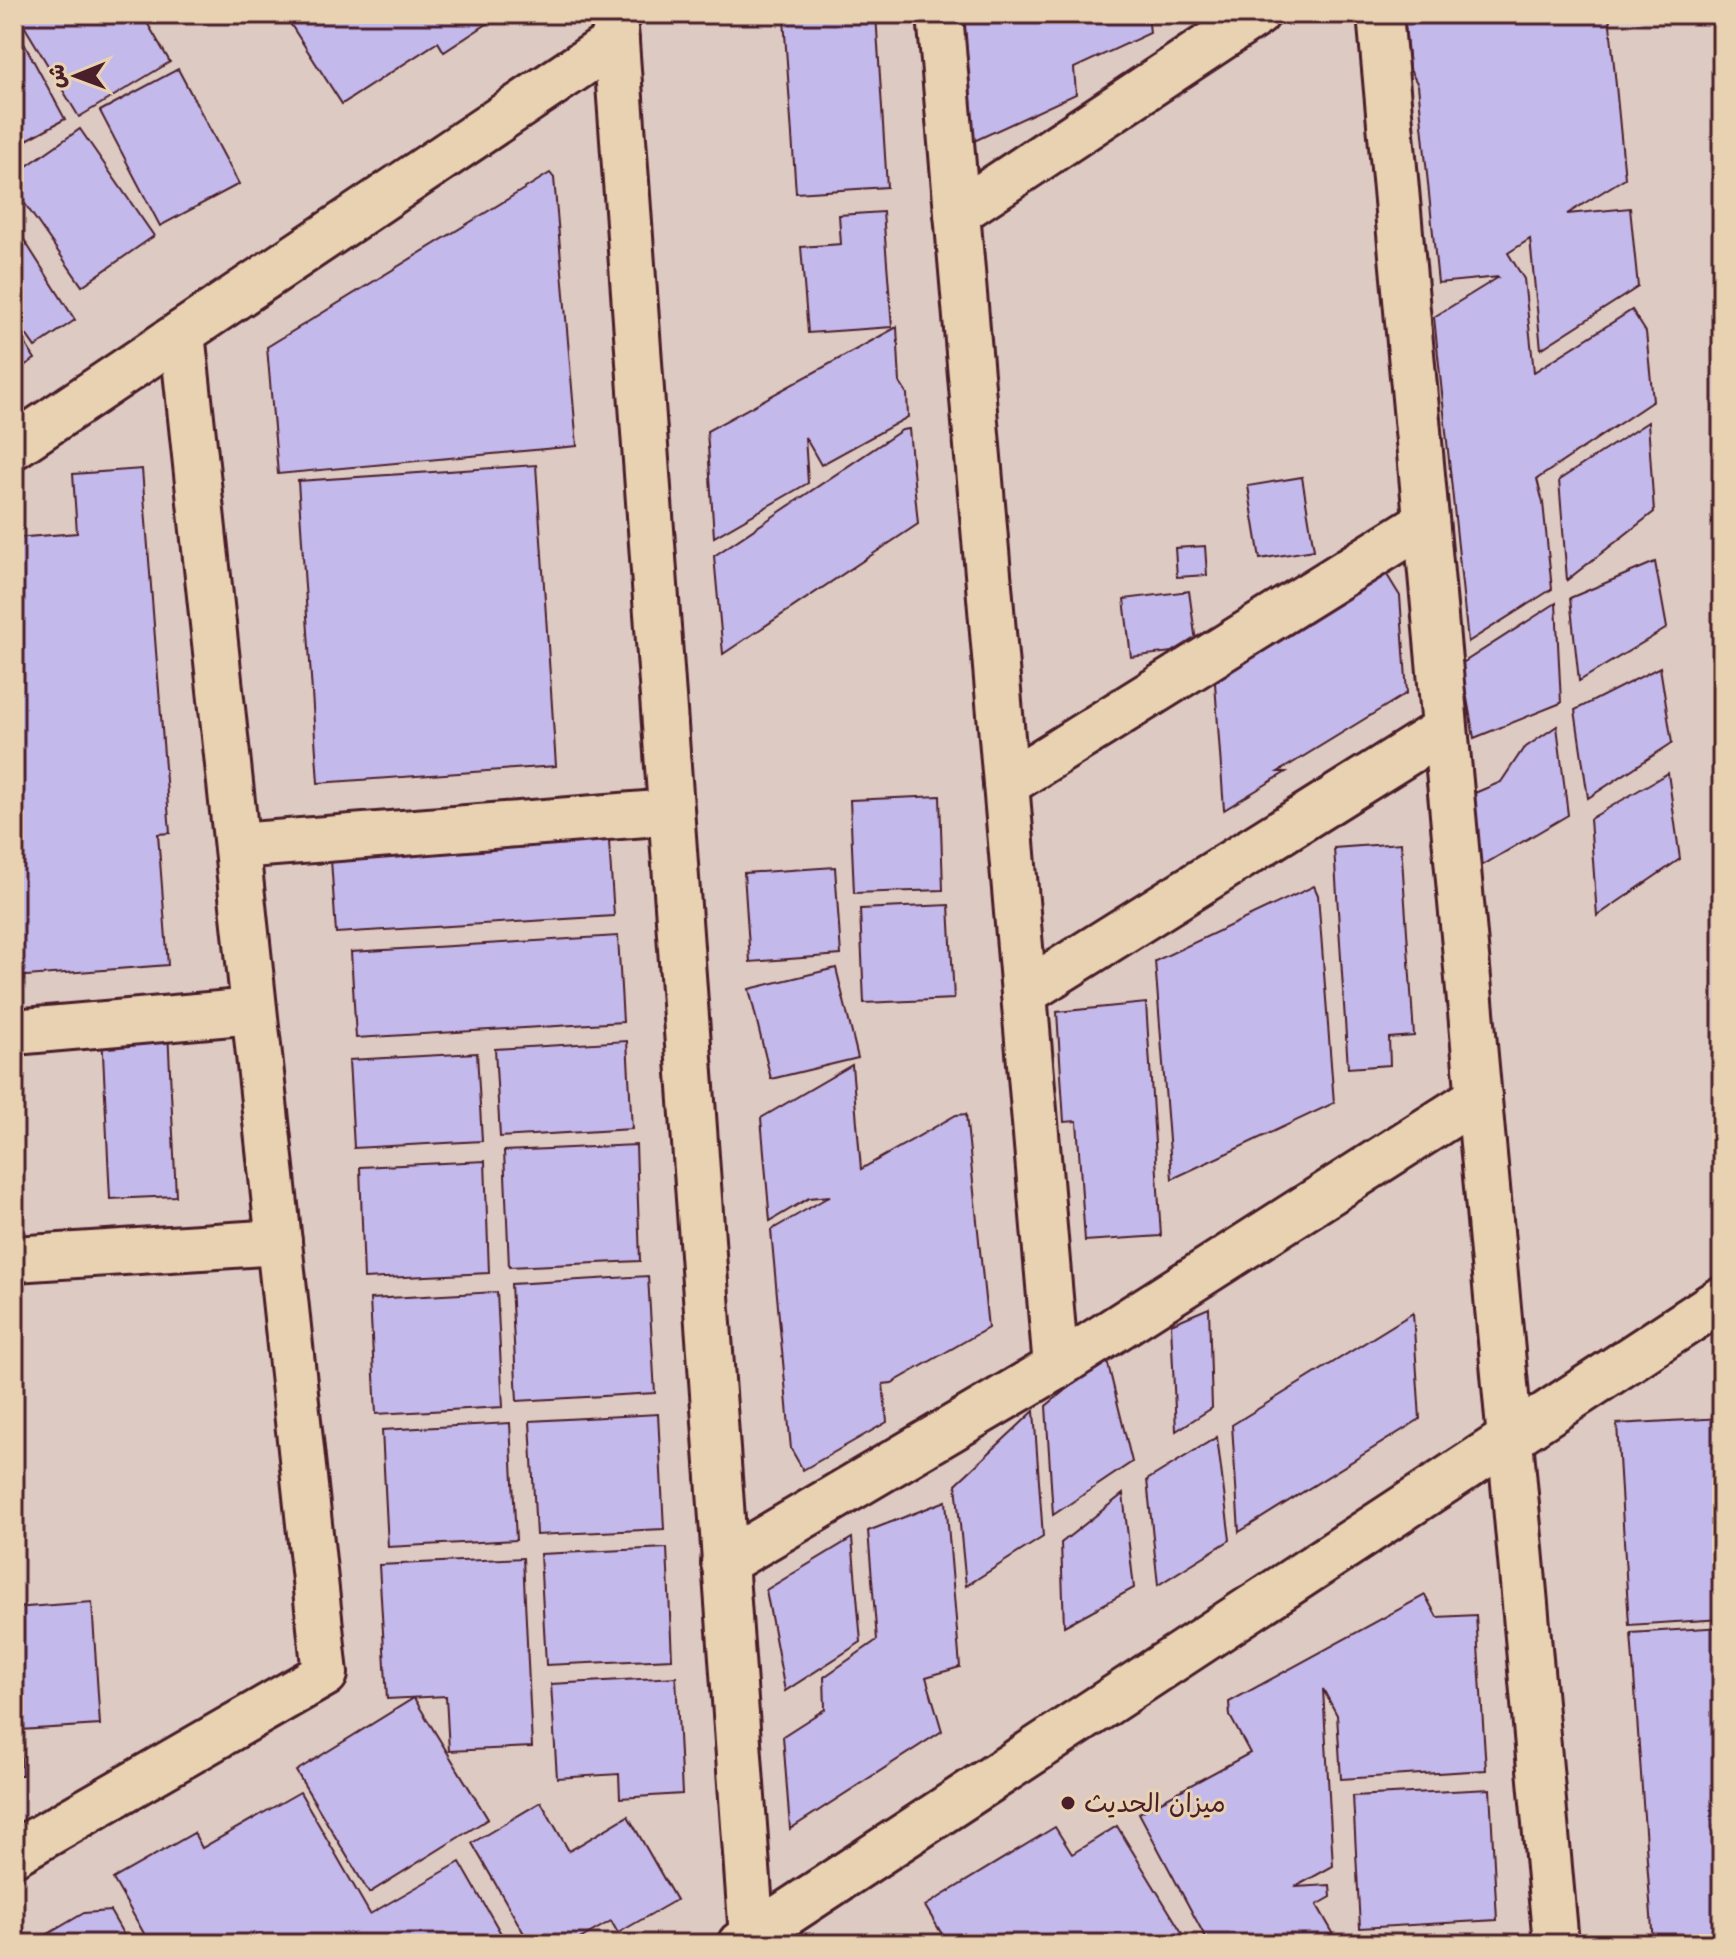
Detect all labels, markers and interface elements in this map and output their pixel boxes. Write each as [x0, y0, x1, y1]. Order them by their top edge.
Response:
north arrow [36, 36, 116, 116]
text: ش [44, 64, 70, 89]
place label: ميزان الحديث [1084, 1789, 1226, 1819]
marker: ميزان الحديث [1059, 1794, 1077, 1812]

